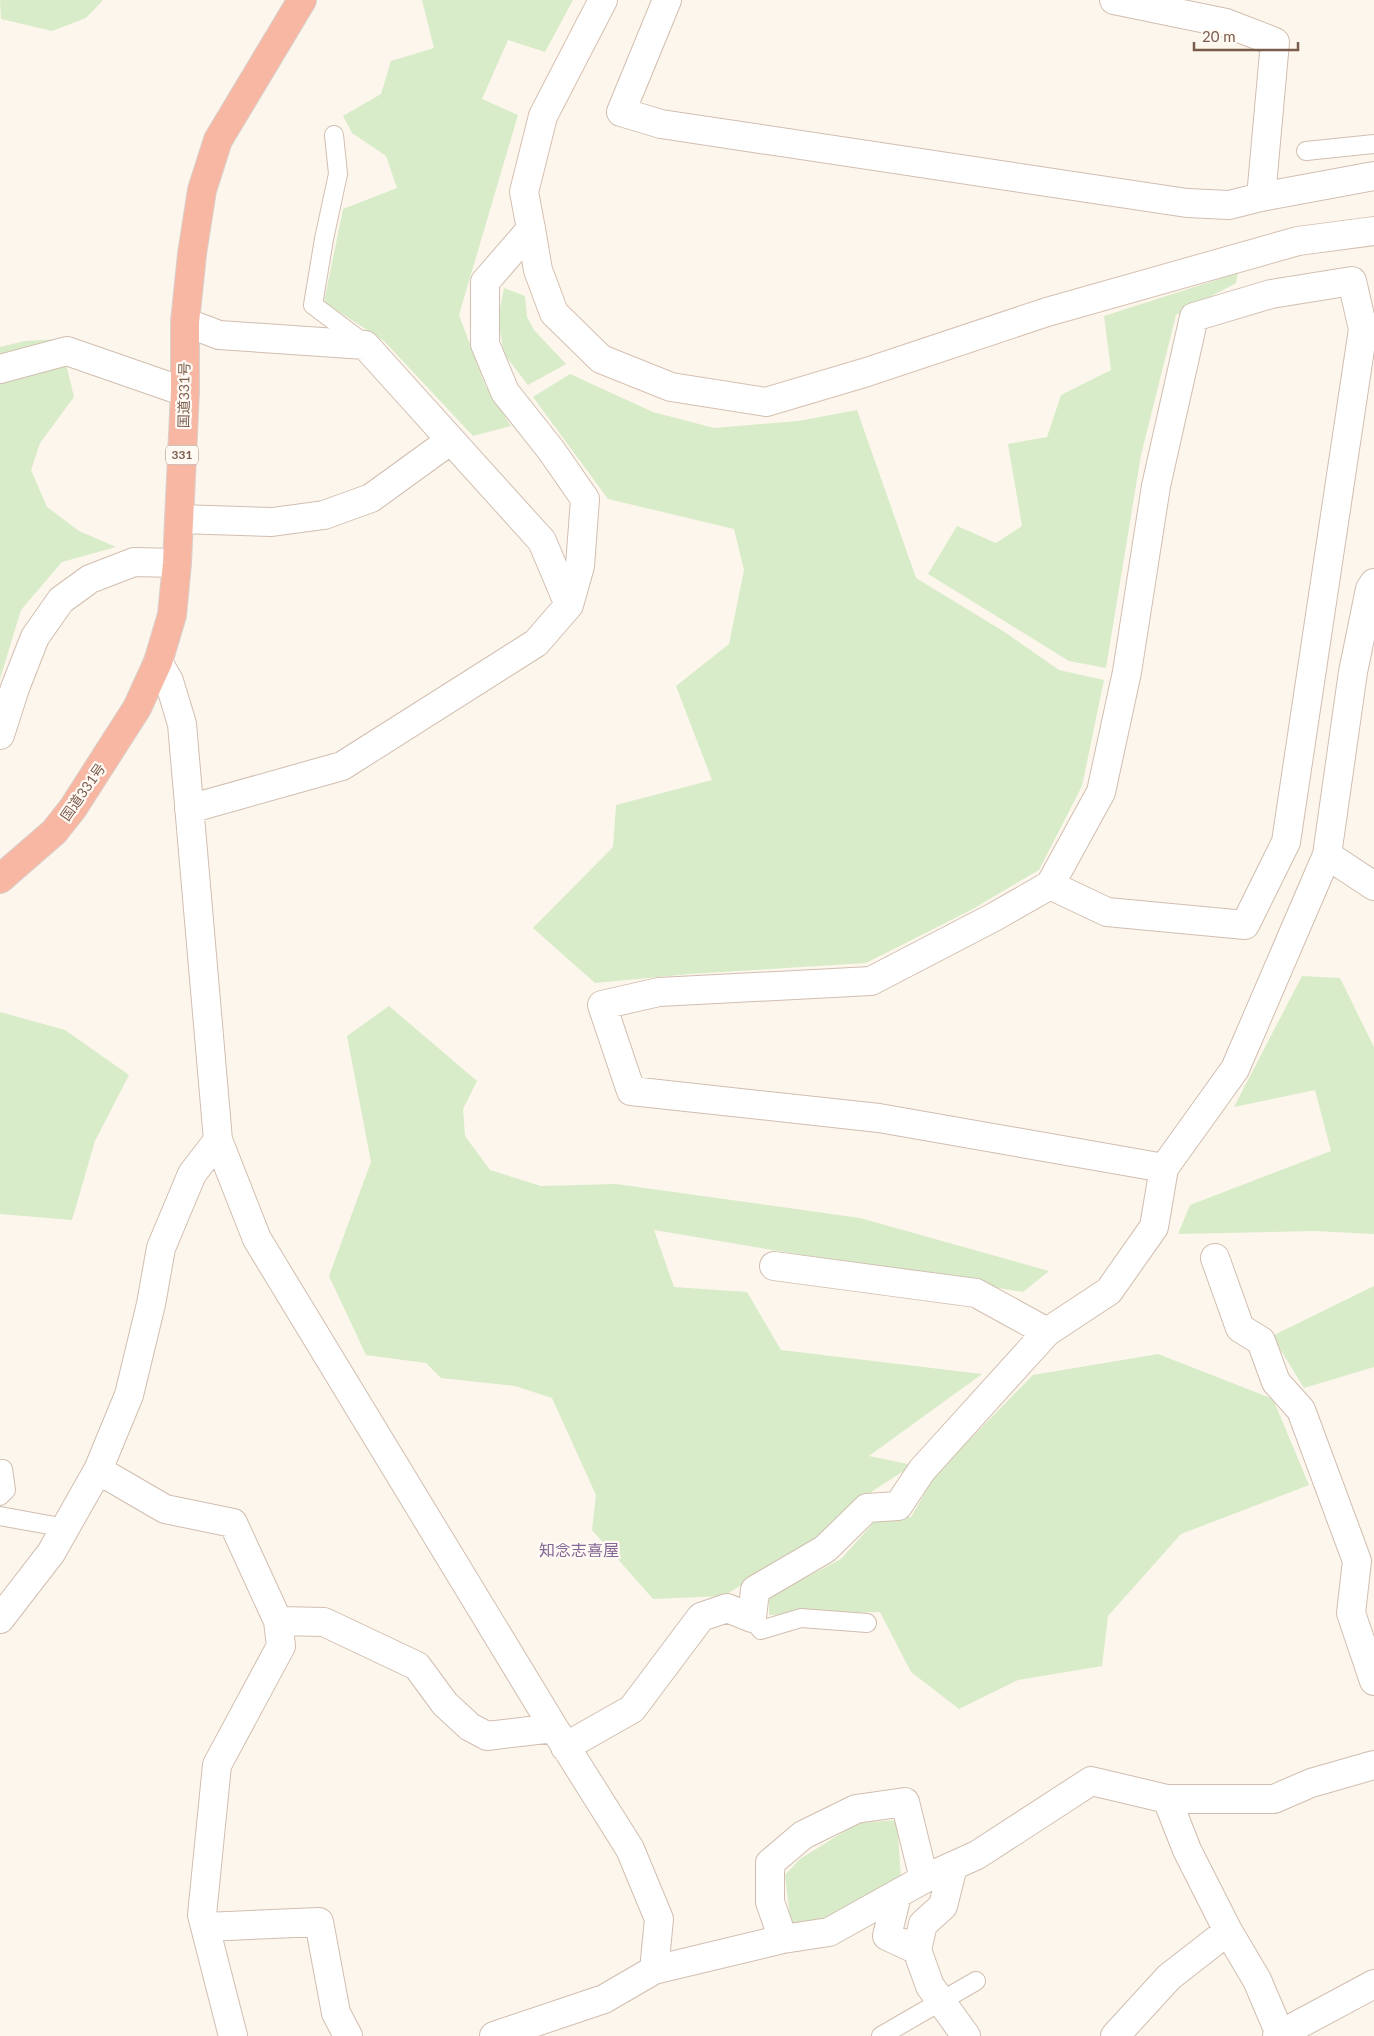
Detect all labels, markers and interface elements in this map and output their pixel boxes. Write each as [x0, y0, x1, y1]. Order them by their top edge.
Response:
scale bar [1194, 20, 1298, 52]
text: 20 m [1202, 27, 1236, 45]
street label: 国道331号 [174, 362, 193, 428]
road number: 331 [166, 446, 198, 464]
street label: 国道331号 [57, 760, 109, 824]
district label: 知念志喜屋 [539, 1540, 619, 1559]

